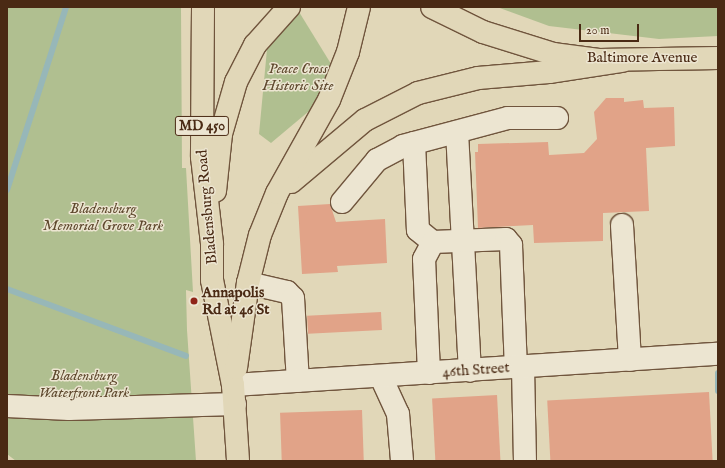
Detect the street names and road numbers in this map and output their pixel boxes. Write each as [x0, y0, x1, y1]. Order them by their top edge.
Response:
street label: Baltimore Avenue [587, 49, 697, 67]
road number: MD 450 [174, 114, 230, 138]
street label: Bladensburg Road [193, 149, 221, 265]
street label: 46th Street [442, 359, 510, 381]

